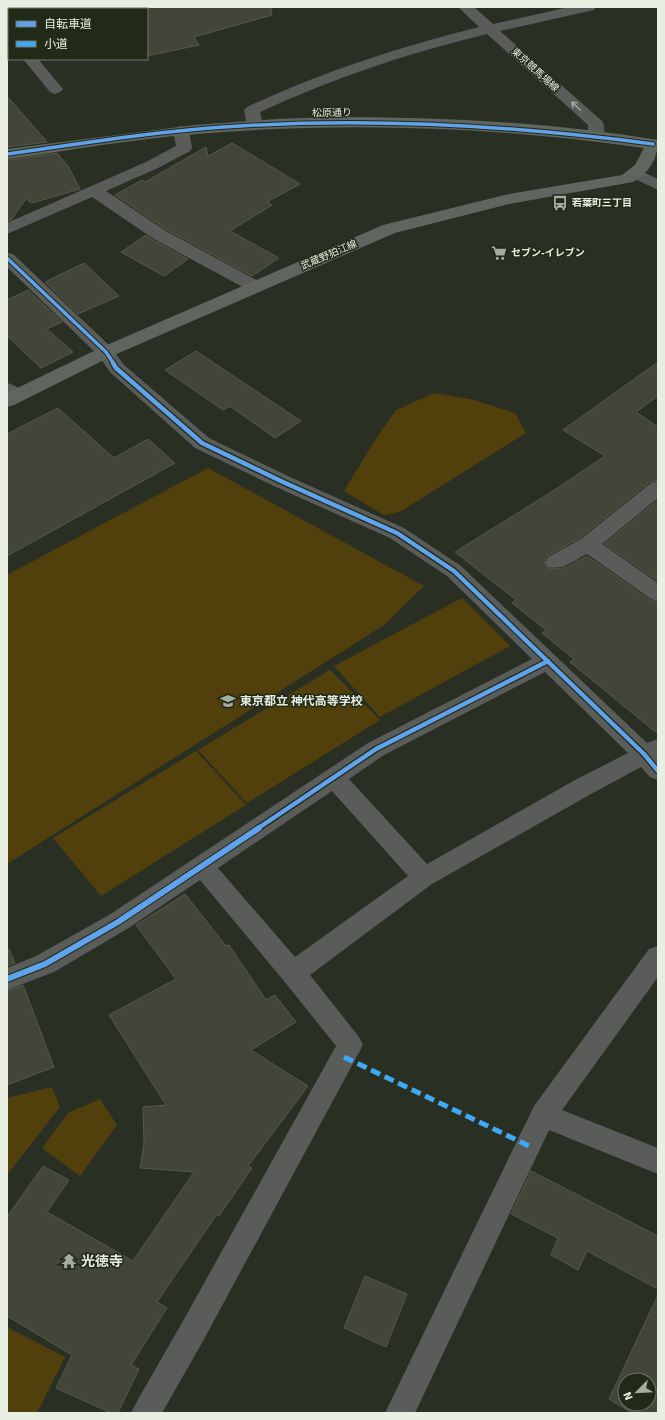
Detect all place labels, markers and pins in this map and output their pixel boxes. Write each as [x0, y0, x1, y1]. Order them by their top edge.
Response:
bus stop icon: 若葉町三丁目 [551, 194, 569, 212]
place label: 若葉町三丁目 [571, 197, 632, 209]
supermarket icon: セブン-イレブン [490, 244, 508, 262]
place label: セブン-イレブン [511, 247, 585, 259]
school or university icon: 東京都立 神代高等学校 [219, 692, 237, 710]
place label: 東京都立 神代高等学校 [240, 694, 363, 709]
temple icon: 光徳寺 [60, 1252, 78, 1270]
place label: 光徳寺 [81, 1253, 123, 1270]

